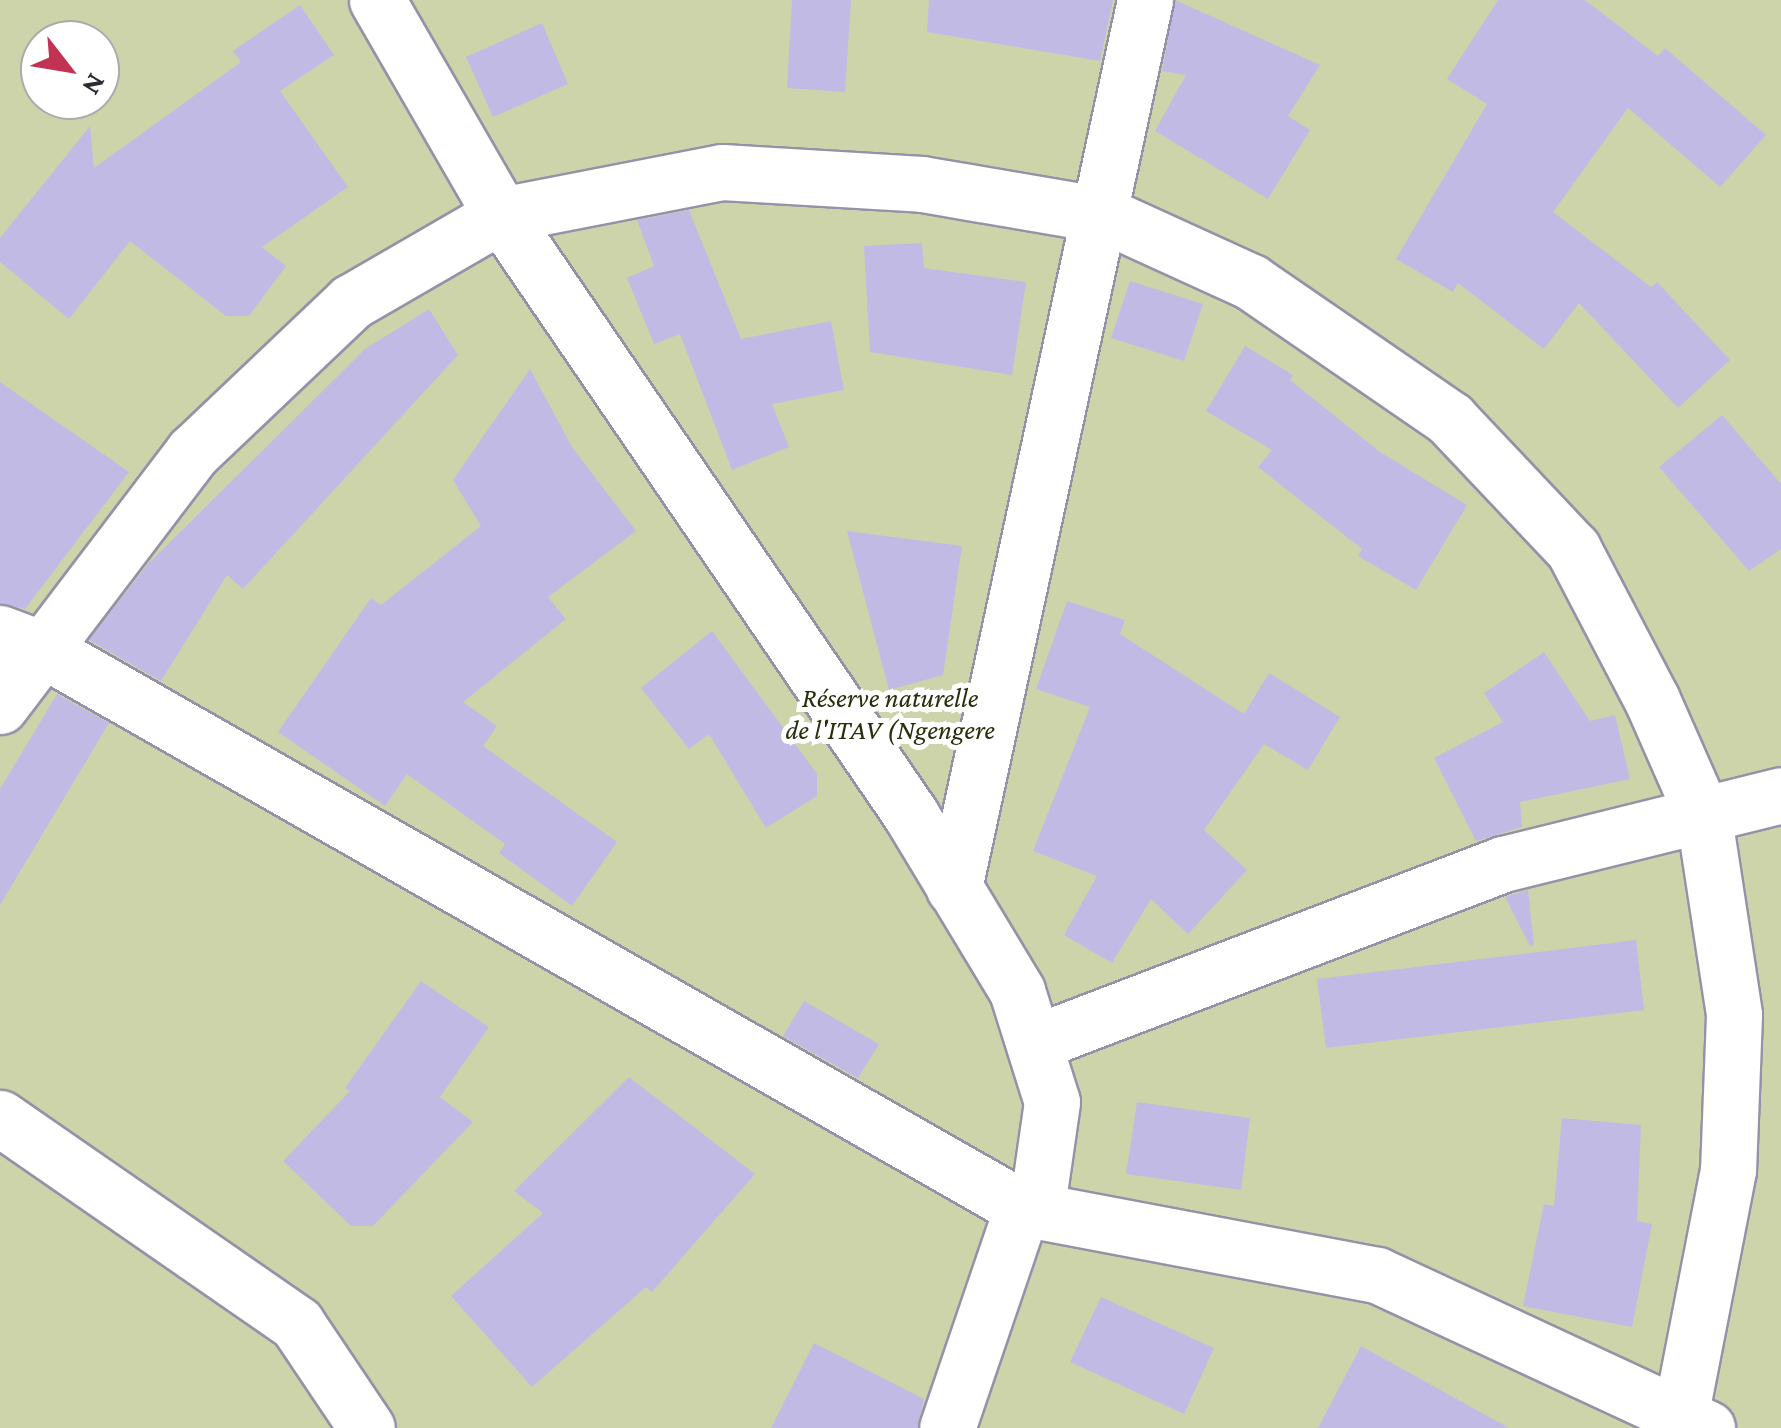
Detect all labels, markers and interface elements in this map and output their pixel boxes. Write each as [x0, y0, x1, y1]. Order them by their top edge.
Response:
north arrow [20, 20, 120, 120]
text: N [76, 69, 113, 101]
park label: Réserve naturelle de l'ITAV (Ngengere [785, 681, 995, 747]

